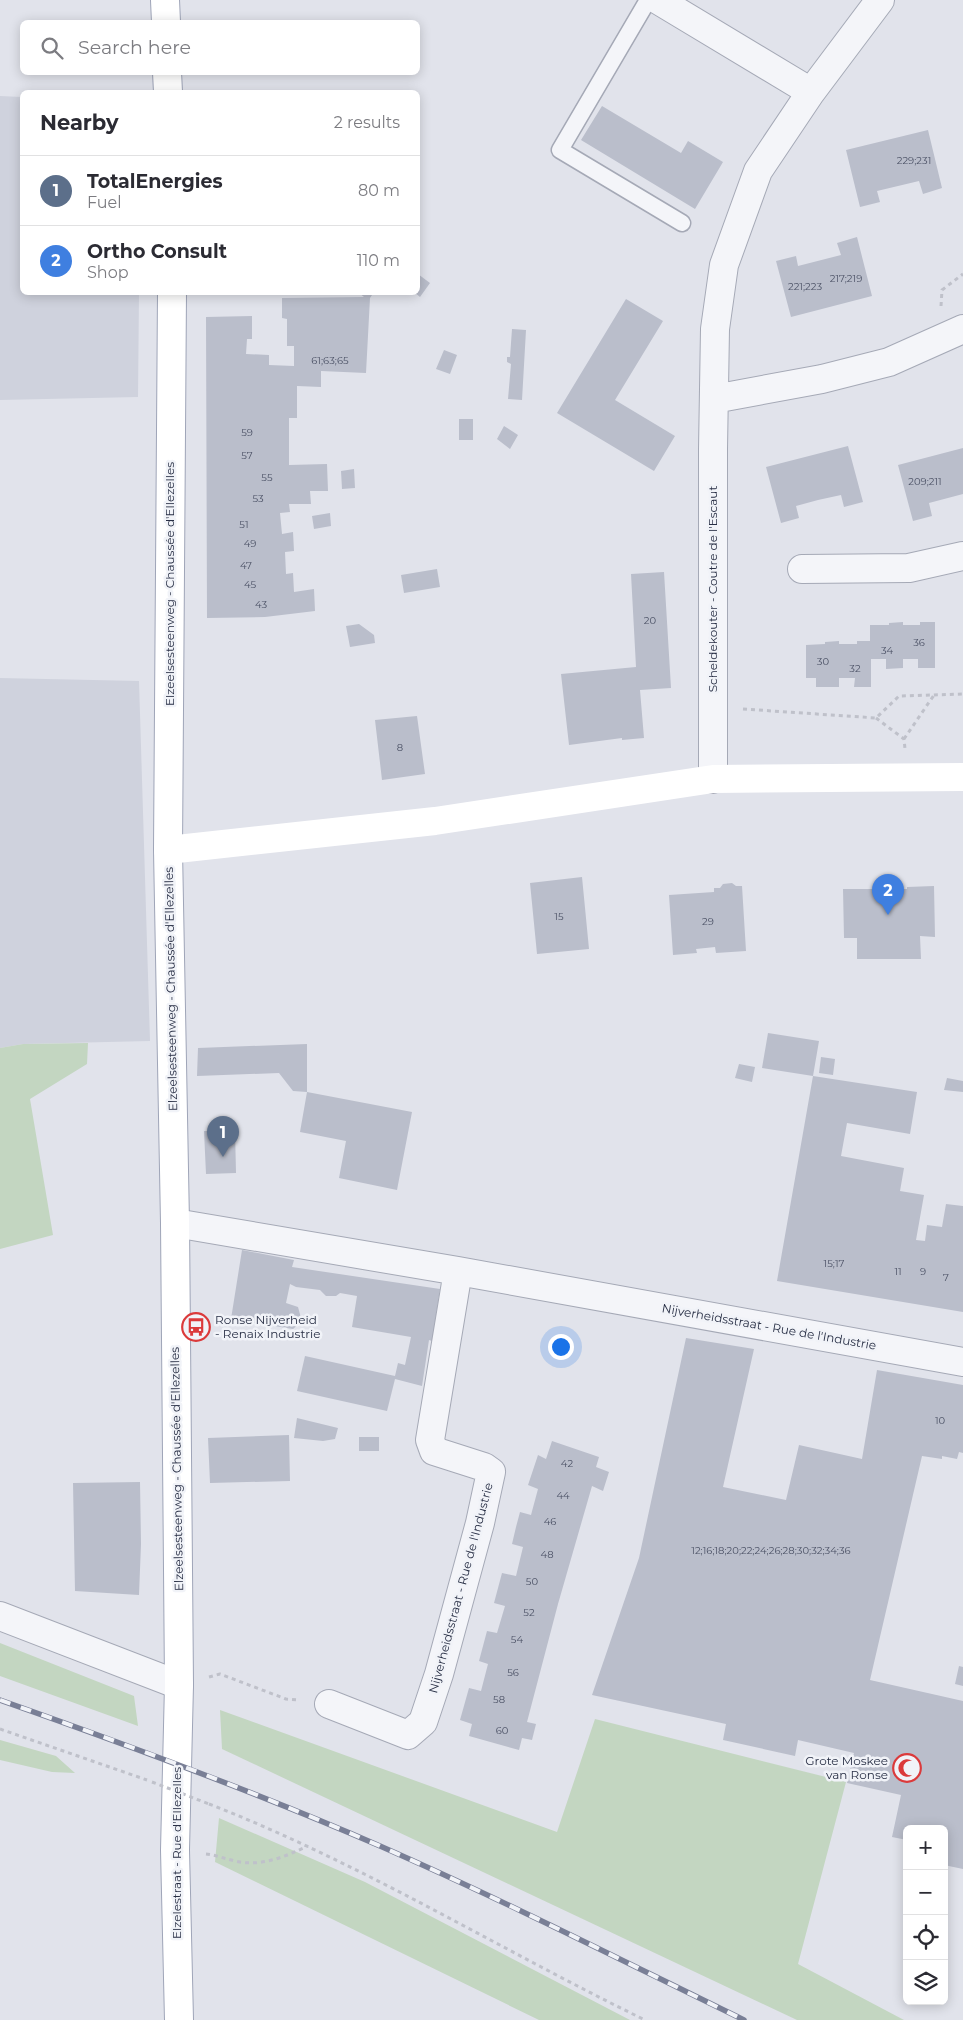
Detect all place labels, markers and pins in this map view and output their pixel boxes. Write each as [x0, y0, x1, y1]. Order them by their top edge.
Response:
pin: 2 [872, 874, 904, 915]
pin: 1 [207, 1116, 239, 1157]
bus stop icon: Ronse Nijverheid - Renaix Industrie [181, 1312, 211, 1342]
place label: Ronse Nijverheid - Renaix Industrie [215, 1312, 320, 1341]
place label: Grote Moskee van Ronse [805, 1753, 888, 1782]
mosque icon: Grote Moskee van Ronse [892, 1753, 922, 1783]

